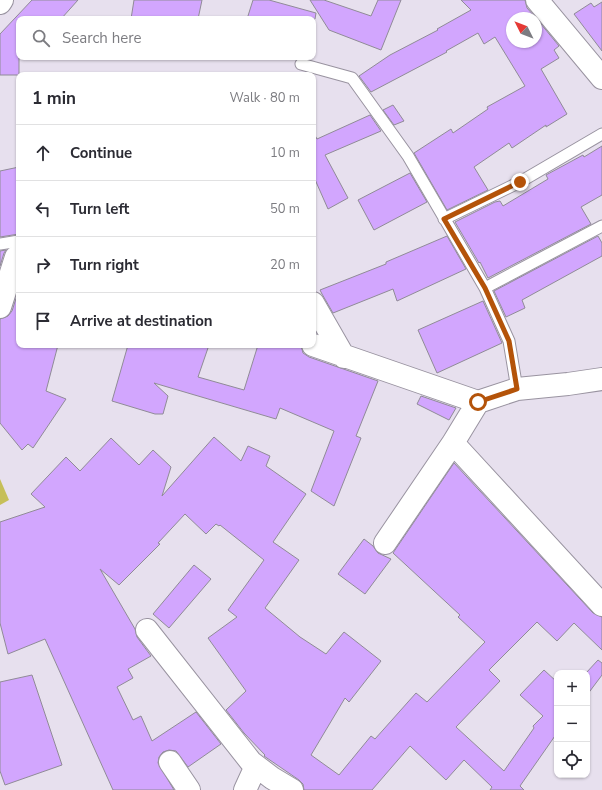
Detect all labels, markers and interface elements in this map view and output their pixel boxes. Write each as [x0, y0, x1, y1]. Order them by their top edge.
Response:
north arrow [506, 12, 542, 48]
search box [16, 16, 316, 60]
icon: search [30, 27, 52, 49]
text: Search here [62, 28, 142, 48]
text: 1 min [32, 87, 76, 110]
text: Walk · 80 m [229, 89, 300, 107]
icon: ahead [32, 142, 54, 164]
text: Continue [70, 143, 132, 163]
text: 10 m [270, 144, 300, 162]
route end [511, 173, 529, 191]
icon: left [32, 198, 54, 220]
text: Turn left [70, 199, 129, 219]
text: 50 m [270, 200, 300, 218]
icon: right [32, 254, 54, 276]
text: Turn right [70, 255, 139, 275]
text: 20 m [270, 256, 300, 274]
icon: arrive [32, 310, 54, 332]
text: Arrive at destination [70, 311, 213, 331]
route start [469, 393, 487, 411]
map controls [554, 670, 590, 778]
button: + [554, 670, 590, 706]
button: − [554, 706, 590, 742]
button: locate [554, 742, 590, 778]

